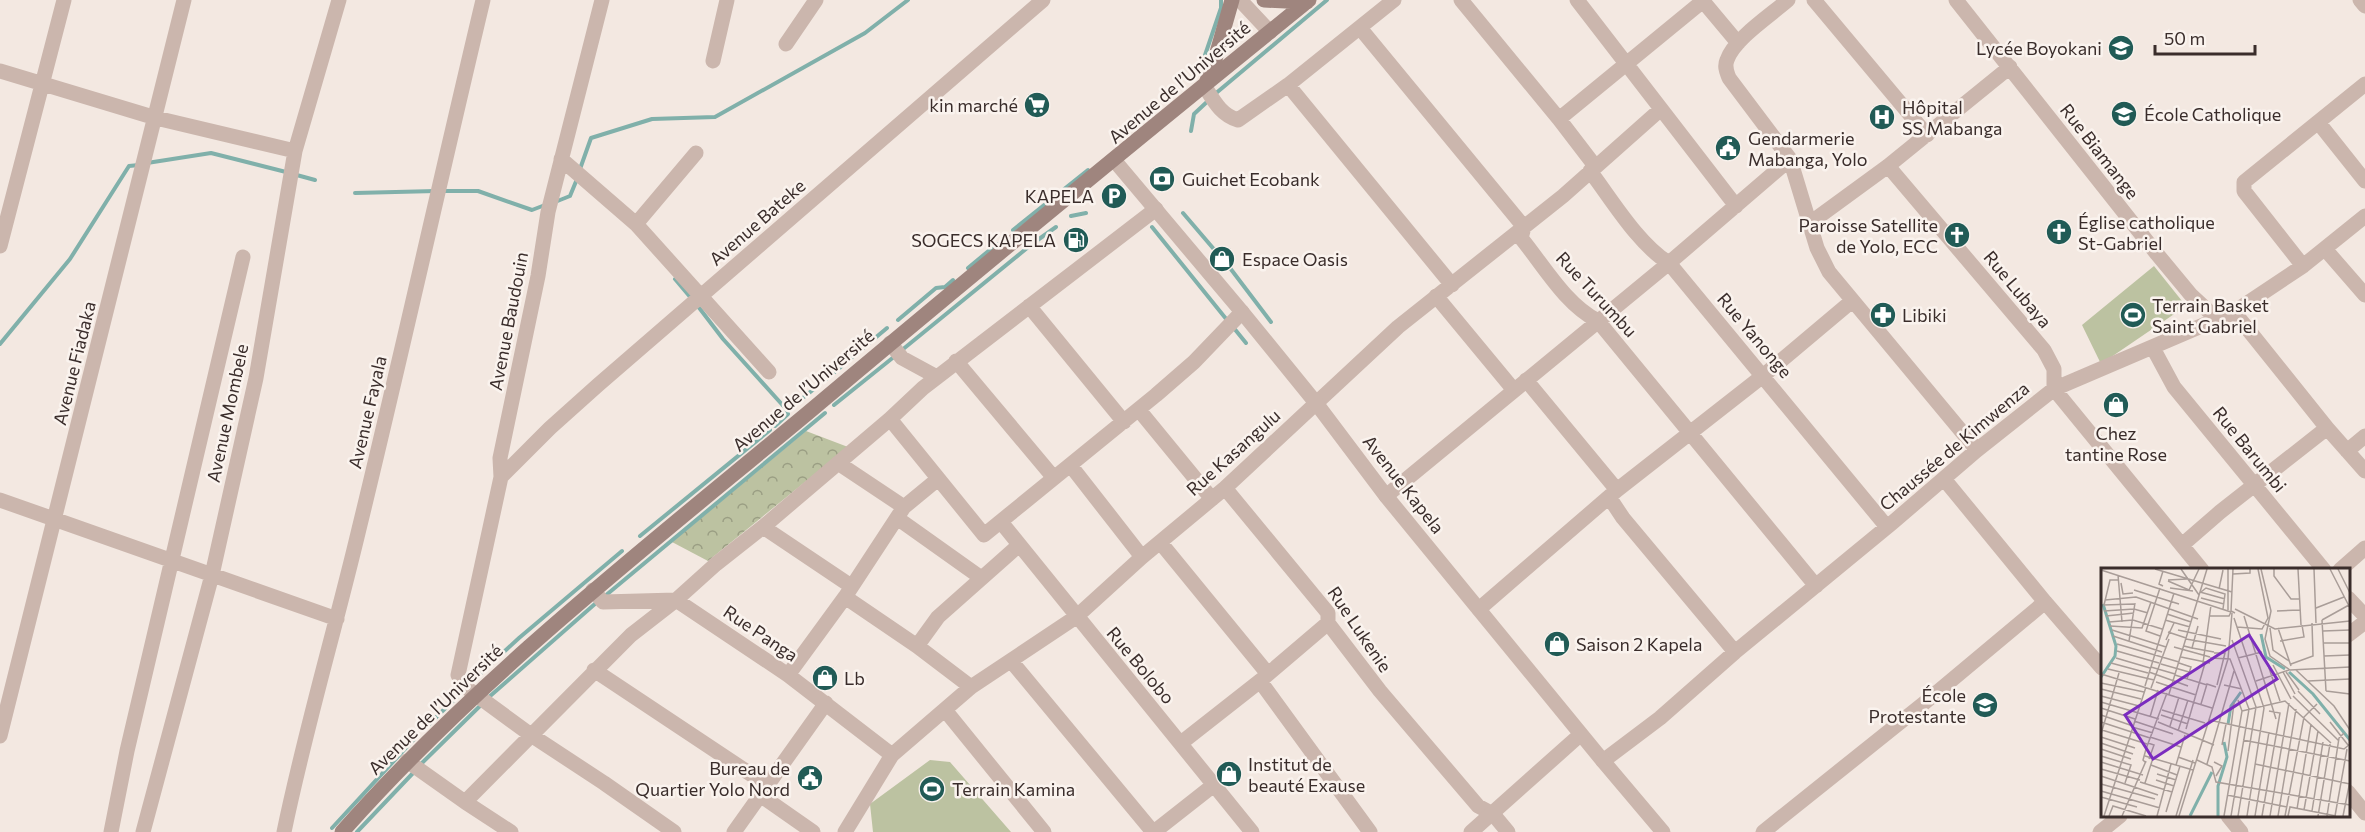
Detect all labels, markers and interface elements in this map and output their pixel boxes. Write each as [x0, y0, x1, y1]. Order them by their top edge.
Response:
street label: Avenue de l’Université [1104, 16, 1254, 148]
scale bar [2155, 18, 2256, 56]
text: 50 m [2164, 27, 2205, 49]
school or university icon: Lycée Boyokani [2106, 33, 2136, 63]
place label: Lycée Boyokani [1976, 37, 2102, 59]
supermarket icon: kin marché [1022, 90, 1052, 120]
place label: kin marché [929, 94, 1018, 116]
place label: Hôpital SS Mabanga [1902, 96, 2002, 139]
street label: Rue Biamange [2056, 99, 2144, 203]
school or university icon: École Catholique [2109, 99, 2139, 129]
hospital icon: Hôpital SS Mabanga [1867, 102, 1897, 132]
place label: École Catholique [2144, 103, 2281, 125]
place label: Gendarmerie Mabanga, Yolo [1748, 127, 1868, 170]
public building icon: Gendarmerie Mabanga, Yolo [1713, 133, 1743, 163]
bank icon: Guichet Ecobank [1147, 164, 1177, 194]
place label: Guichet Ecobank [1182, 168, 1320, 190]
street label: Avenue Bateke [704, 174, 810, 270]
parking icon: KAPELA [1099, 181, 1129, 211]
place label: KAPELA [1025, 185, 1094, 207]
place label: Église catholique St-Gabriel [2078, 211, 2215, 254]
place label: Paroisse Satellite de Yolo, ECC [1799, 214, 1938, 257]
church icon: Église catholique St-Gabriel [2044, 217, 2074, 247]
church icon: Paroisse Satellite de Yolo, ECC [1942, 220, 1972, 250]
fuel station icon: SOGECS KAPELA [1061, 225, 1091, 255]
place label: SOGECS KAPELA [911, 229, 1056, 251]
shop icon: Espace Oasis [1207, 244, 1237, 274]
street label: Rue Lubaya [1979, 246, 2057, 332]
street label: Rue Turumbu [1552, 247, 1642, 341]
place label: Espace Oasis [1242, 248, 1348, 270]
street label: Avenue Baudouin [484, 250, 532, 392]
street label: Rue Yanonge [1713, 288, 1797, 382]
place label: Terrain Basket Saint Gabriel [2152, 294, 2269, 337]
street label: Avenue Fiadaka [48, 299, 100, 427]
pharmacy icon: Libiki [1868, 300, 1898, 330]
sports icon: Terrain Basket Saint Gabriel [2118, 300, 2148, 330]
place label: Libiki [1902, 304, 1947, 326]
street label: Avenue de l’Université [728, 324, 878, 456]
street label: Avenue Mombele [202, 342, 252, 484]
street label: Avenue Fayala [343, 353, 391, 471]
street label: Chaussée de Kimwenza [1875, 377, 2033, 515]
shop icon: Chez tantine Rose [2101, 390, 2131, 420]
street label: Rue Barumbi [2209, 402, 2291, 496]
street label: Rue Kasangulu [1181, 404, 1285, 500]
place label: Chez tantine Rose [2065, 422, 2167, 465]
street label: Avenue Kapela [1359, 430, 1449, 538]
inset map [2101, 568, 2350, 817]
street label: Rue Lukenie [1323, 582, 1397, 676]
street label: Rue Panga [720, 600, 802, 666]
street label: Rue Bolobo [1102, 622, 1180, 708]
shop icon: Saison 2 Kapela [1542, 629, 1572, 659]
place label: Saison 2 Kapela [1576, 633, 1702, 655]
street label: Avenue de l’Université [363, 639, 507, 779]
shop icon: Lb [810, 663, 840, 693]
place label: Lb [844, 667, 865, 689]
place label: École Protestante [1868, 684, 1966, 727]
school or university icon: École Protestante [1970, 690, 2000, 720]
place label: Institut de beauté Exause [1248, 753, 1365, 796]
place label: Bureau de Quartier Yolo Nord [635, 757, 790, 800]
shop icon: Institut de beauté Exause [1214, 759, 1244, 789]
public building icon: Bureau de Quartier Yolo Nord [795, 763, 825, 793]
sports icon: Terrain Kamina [917, 774, 947, 804]
place label: Terrain Kamina [952, 778, 1075, 800]

